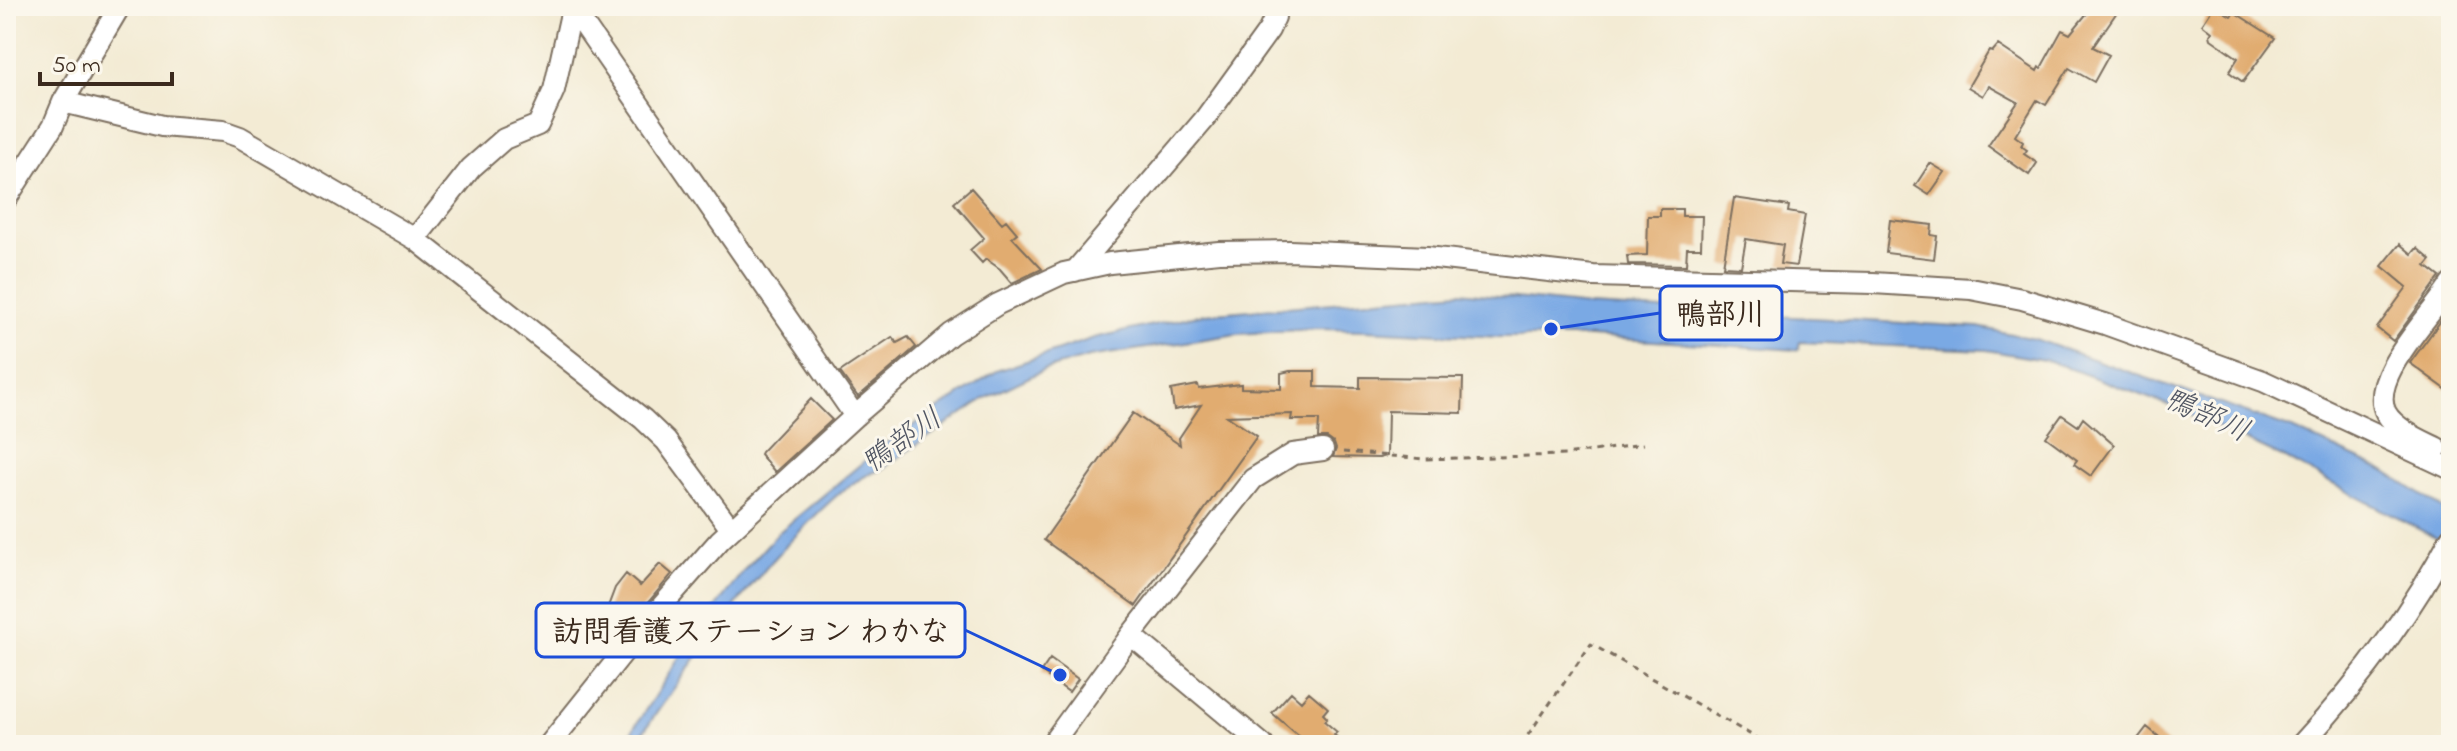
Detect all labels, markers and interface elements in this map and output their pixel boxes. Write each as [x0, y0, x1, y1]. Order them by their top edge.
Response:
scale bar [40, 36, 172, 86]
text: 50 m [52, 49, 101, 84]
callout: 鴨部川 [1660, 286, 1782, 340]
text: 鴨部川 [1676, 295, 1766, 339]
water label: 鴨部川 [2156, 379, 2256, 455]
water label: 鴨部川 [854, 398, 952, 486]
callout: 訪問看護ステーション わかな [536, 603, 965, 657]
text: 訪問看護ステーション わかな [552, 612, 950, 656]

